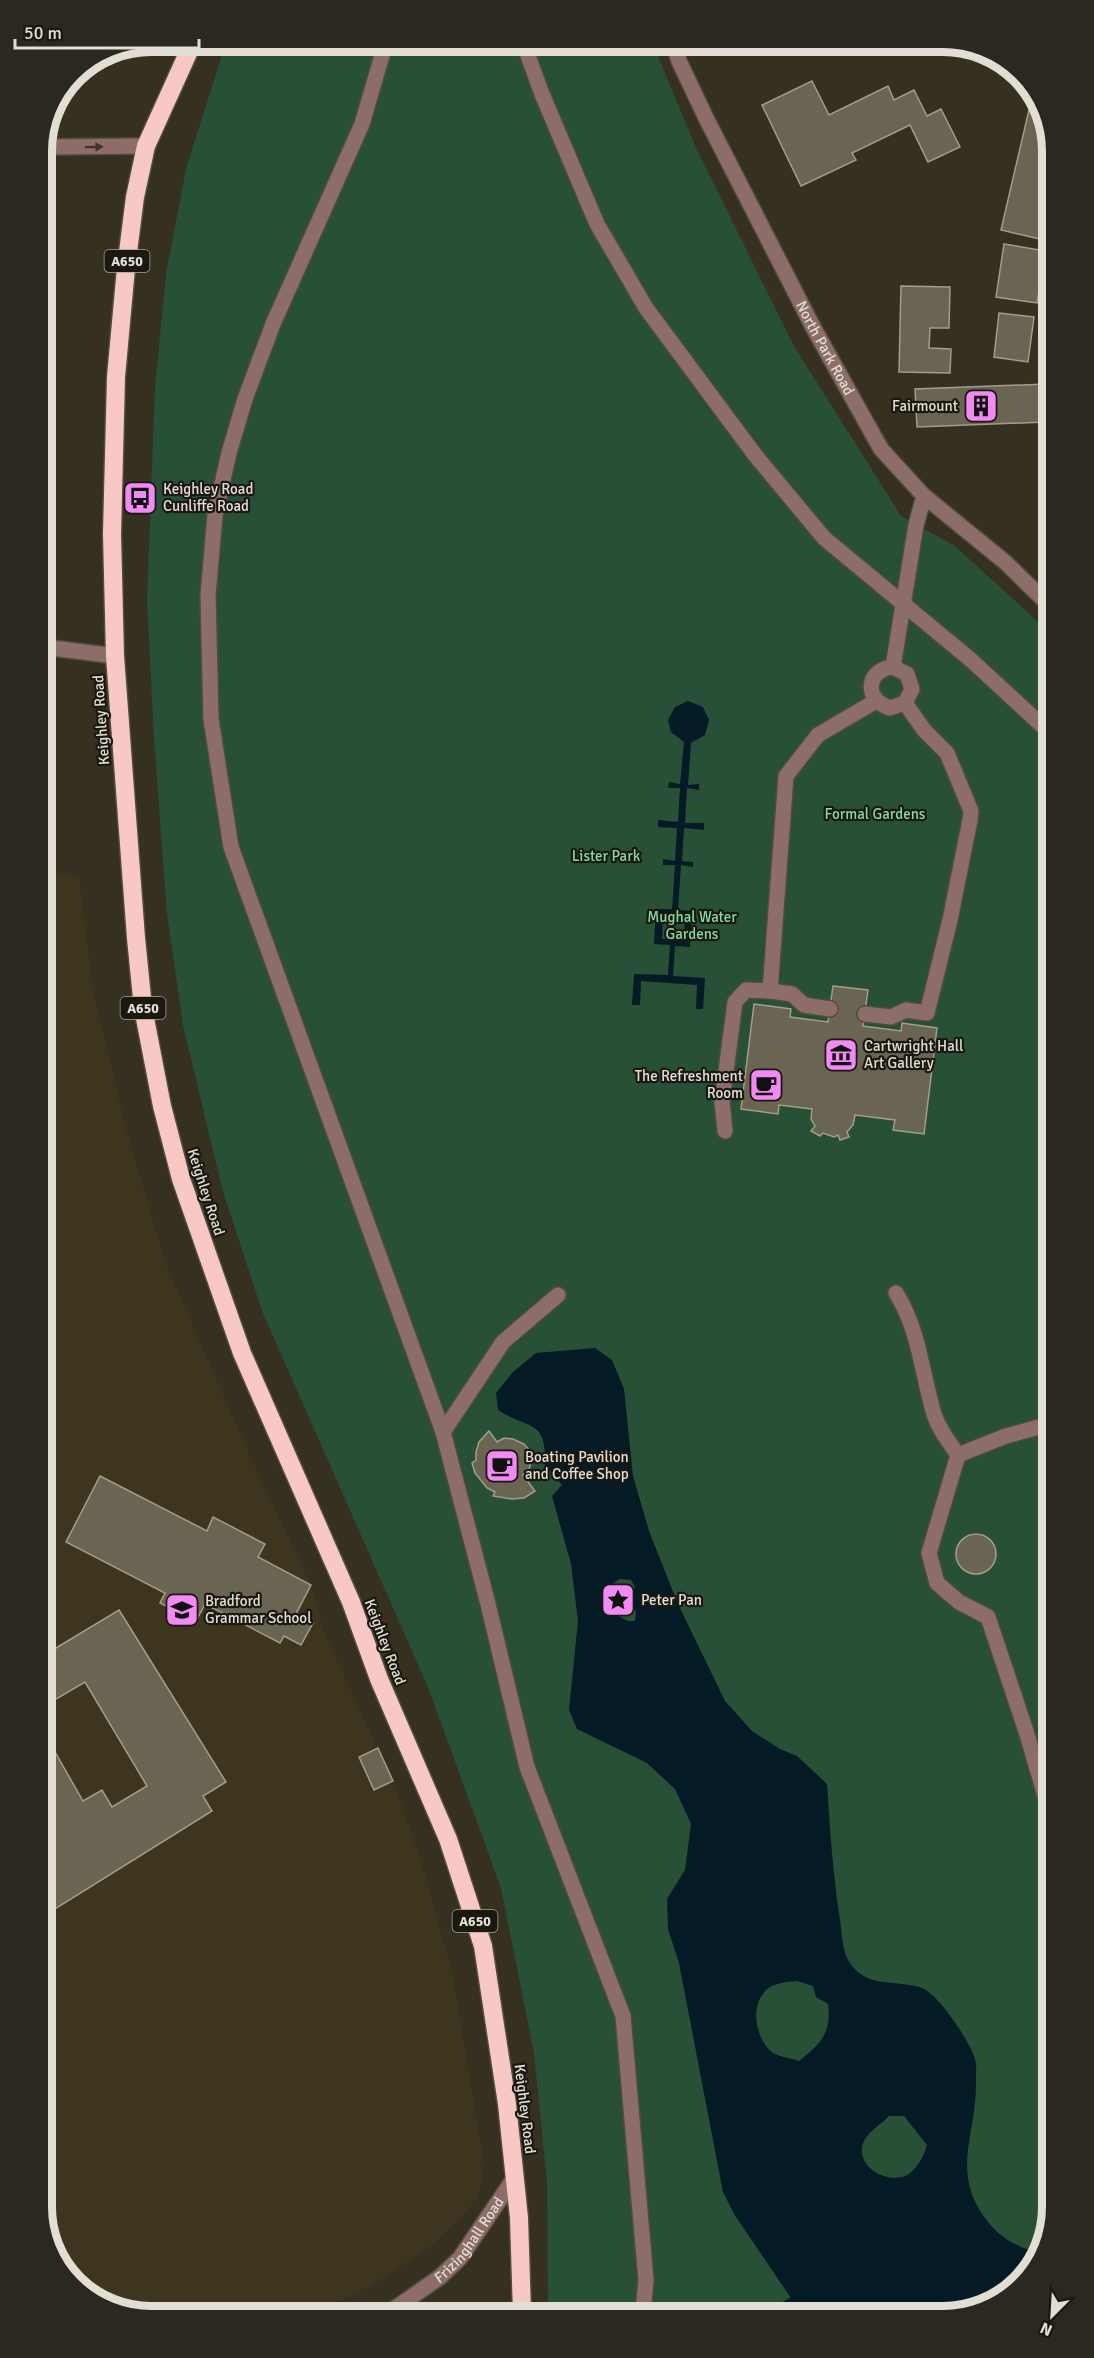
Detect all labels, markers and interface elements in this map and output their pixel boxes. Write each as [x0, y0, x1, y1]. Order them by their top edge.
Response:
scale bar [15, 12, 200, 50]
text: 50 m [24, 22, 62, 44]
one-way arrow [85, 142, 104, 152]
road number: A650 [104, 250, 150, 272]
street label: North Park Road [792, 298, 858, 398]
building icon: Fairmount [963, 388, 999, 424]
place label: Fairmount [892, 397, 958, 415]
bus stop icon: Keighley Road Cunliffe Road [122, 480, 158, 516]
place label: Keighley Road Cunliffe Road [163, 480, 253, 515]
street label: Keighley Road [89, 674, 113, 766]
park label: Formal Gardens [825, 805, 926, 823]
park label: Lister Park [572, 847, 641, 865]
park label: Mughal Water Gardens [647, 908, 737, 943]
road number: A650 [120, 997, 166, 1019]
museum icon: Cartwright Hall Art Gallery [823, 1037, 859, 1073]
place label: Cartwright Hall Art Gallery [864, 1037, 963, 1072]
place label: The Refreshment Room [635, 1067, 743, 1102]
cafe icon: The Refreshment Room [748, 1067, 784, 1103]
street label: Keighley Road [183, 1146, 229, 1238]
cafe icon: Boating Pavilion and Coffee Shop [484, 1448, 520, 1484]
place label: Boating Pavilion and Coffee Shop [525, 1448, 629, 1483]
place icon: Peter Pan [600, 1582, 636, 1618]
place label: Peter Pan [641, 1591, 702, 1609]
school or university icon: Bradford Grammar School [164, 1592, 200, 1628]
place label: Bradford Grammar School [205, 1592, 312, 1627]
street label: Keighley Road [360, 1597, 410, 1687]
road number: A650 [452, 1910, 498, 1932]
street label: Keighley Road [511, 2063, 539, 2155]
street label: Frizinghall Road [431, 2193, 508, 2287]
north arrow [1022, 2286, 1082, 2346]
text: N [1037, 2317, 1055, 2340]

